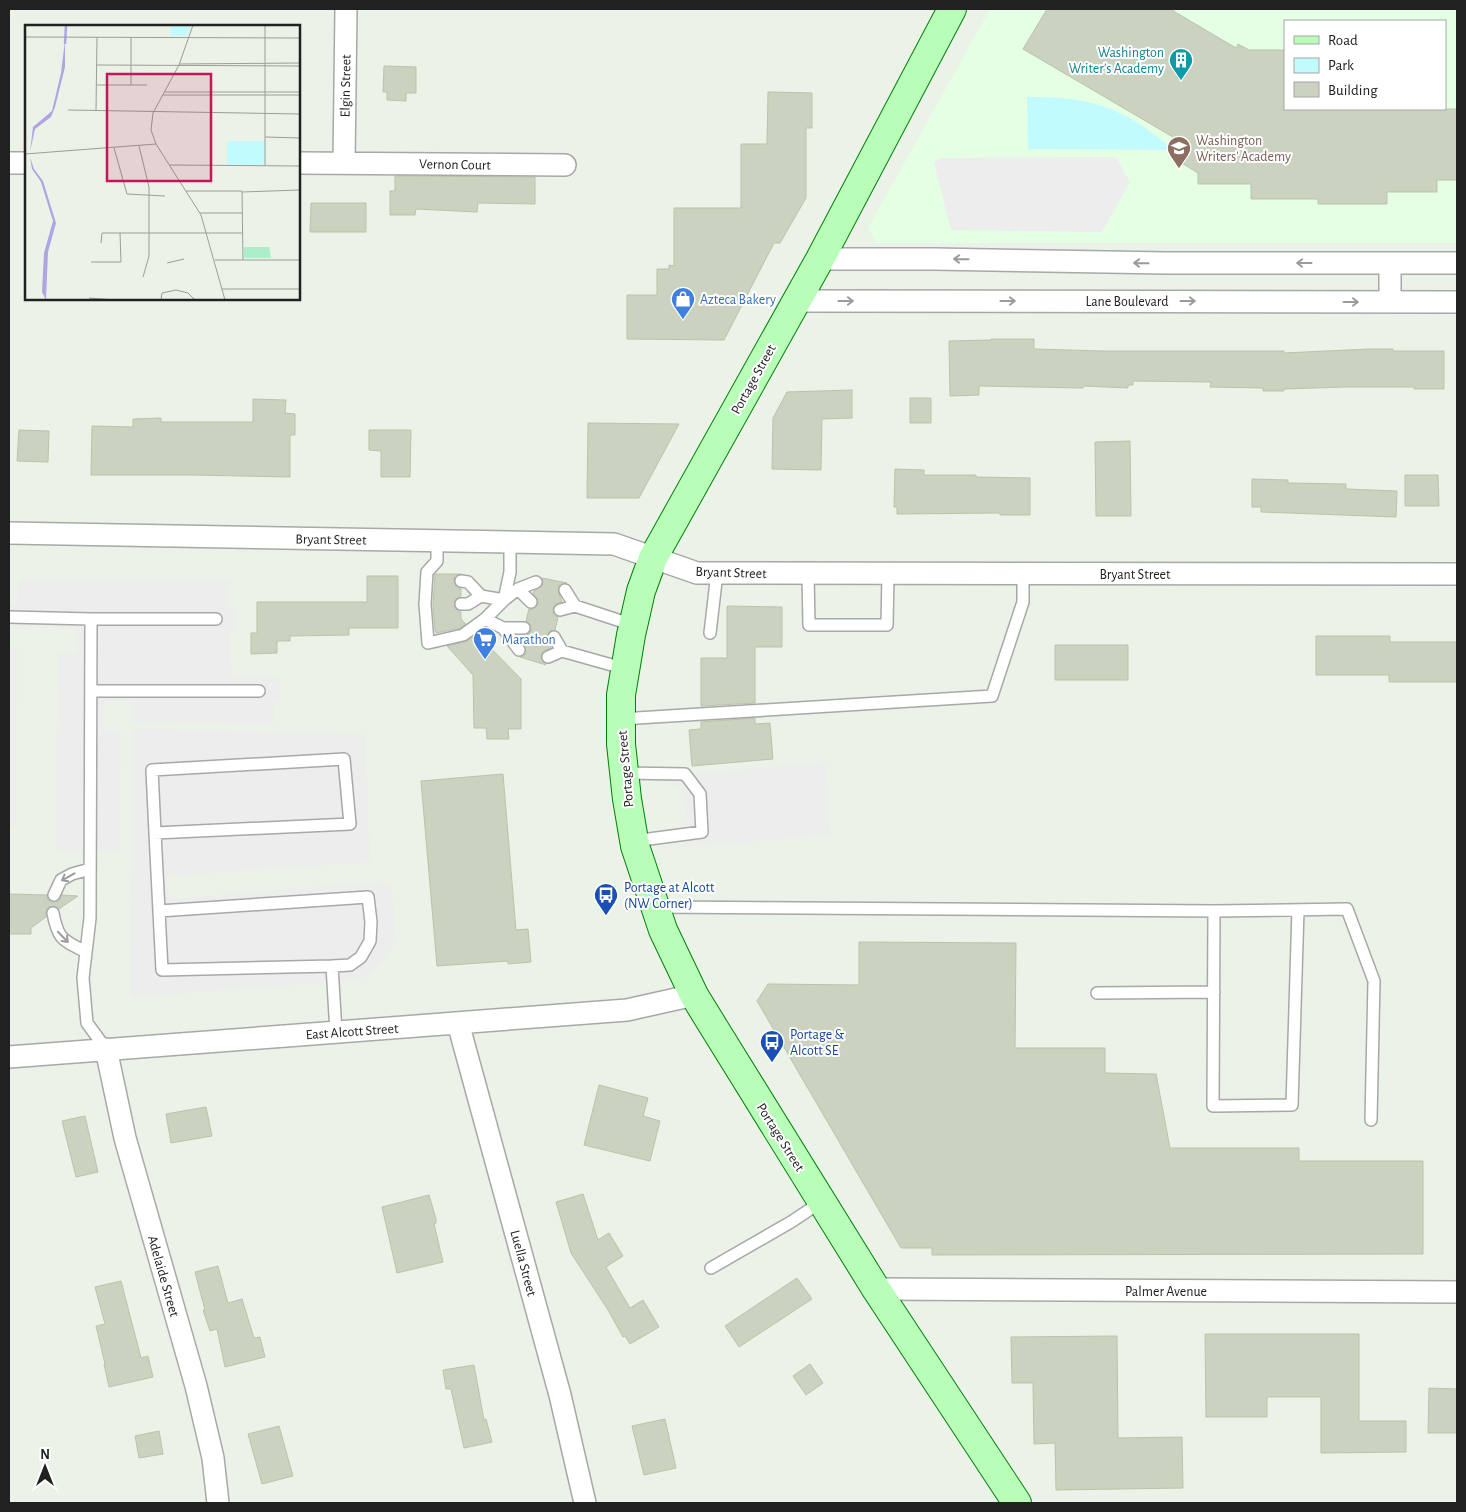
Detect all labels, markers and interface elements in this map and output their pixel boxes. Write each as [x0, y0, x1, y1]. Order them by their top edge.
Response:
legend [1284, 20, 1446, 110]
inset map [25, 25, 300, 300]
text: Road [1328, 33, 1358, 48]
place label: Washington Writer's Academy [1069, 46, 1164, 76]
building icon: Washington Writer's Academy [1168, 47, 1194, 81]
street label: Elgin Street [338, 54, 354, 118]
text: Park [1328, 58, 1354, 73]
text: Building [1328, 83, 1378, 98]
place label: Washington Writers' Academy [1196, 134, 1291, 164]
school or university icon: Washington Writers' Academy [1166, 135, 1192, 169]
street label: Vernon Court [419, 157, 491, 173]
one-way arrow [953, 254, 970, 264]
one-way arrow [1133, 258, 1150, 268]
one-way arrow [1296, 258, 1312, 268]
shop icon: Azteca Bakery [670, 286, 696, 320]
place label: Azteca Bakery [700, 293, 776, 307]
street label: Lane Boulevard [1085, 295, 1169, 309]
one-way arrow [838, 296, 854, 306]
one-way arrow [1000, 296, 1016, 306]
one-way arrow [1180, 296, 1196, 306]
one-way arrow [1342, 297, 1359, 307]
street label: Portage Street [729, 342, 779, 417]
street label: Bryant Street [295, 532, 367, 548]
street label: Bryant Street [695, 565, 767, 581]
street label: Bryant Street [1099, 568, 1171, 582]
supermarket icon: Marathon [472, 626, 498, 660]
place label: Marathon [502, 633, 556, 647]
street label: Portage Street [616, 729, 636, 808]
one-way arrow [61, 872, 76, 882]
place label: Portage at Alcott (NW Corner) [624, 881, 715, 911]
bus stop icon: Portage at Alcott (NW Corner) [593, 882, 619, 916]
one-way arrow [57, 931, 69, 943]
street label: East Alcott Street [305, 1022, 399, 1042]
place label: Portage & Alcott SE [790, 1028, 844, 1058]
bus stop icon: Portage & Alcott SE [759, 1029, 785, 1063]
street label: Portage Street [754, 1101, 807, 1175]
street label: Luella Street [507, 1229, 539, 1298]
street label: Adelaide Street [145, 1234, 181, 1319]
street label: Palmer Avenue [1125, 1285, 1207, 1299]
north arrow [20, 1442, 70, 1492]
text: N [40, 1448, 50, 1462]

